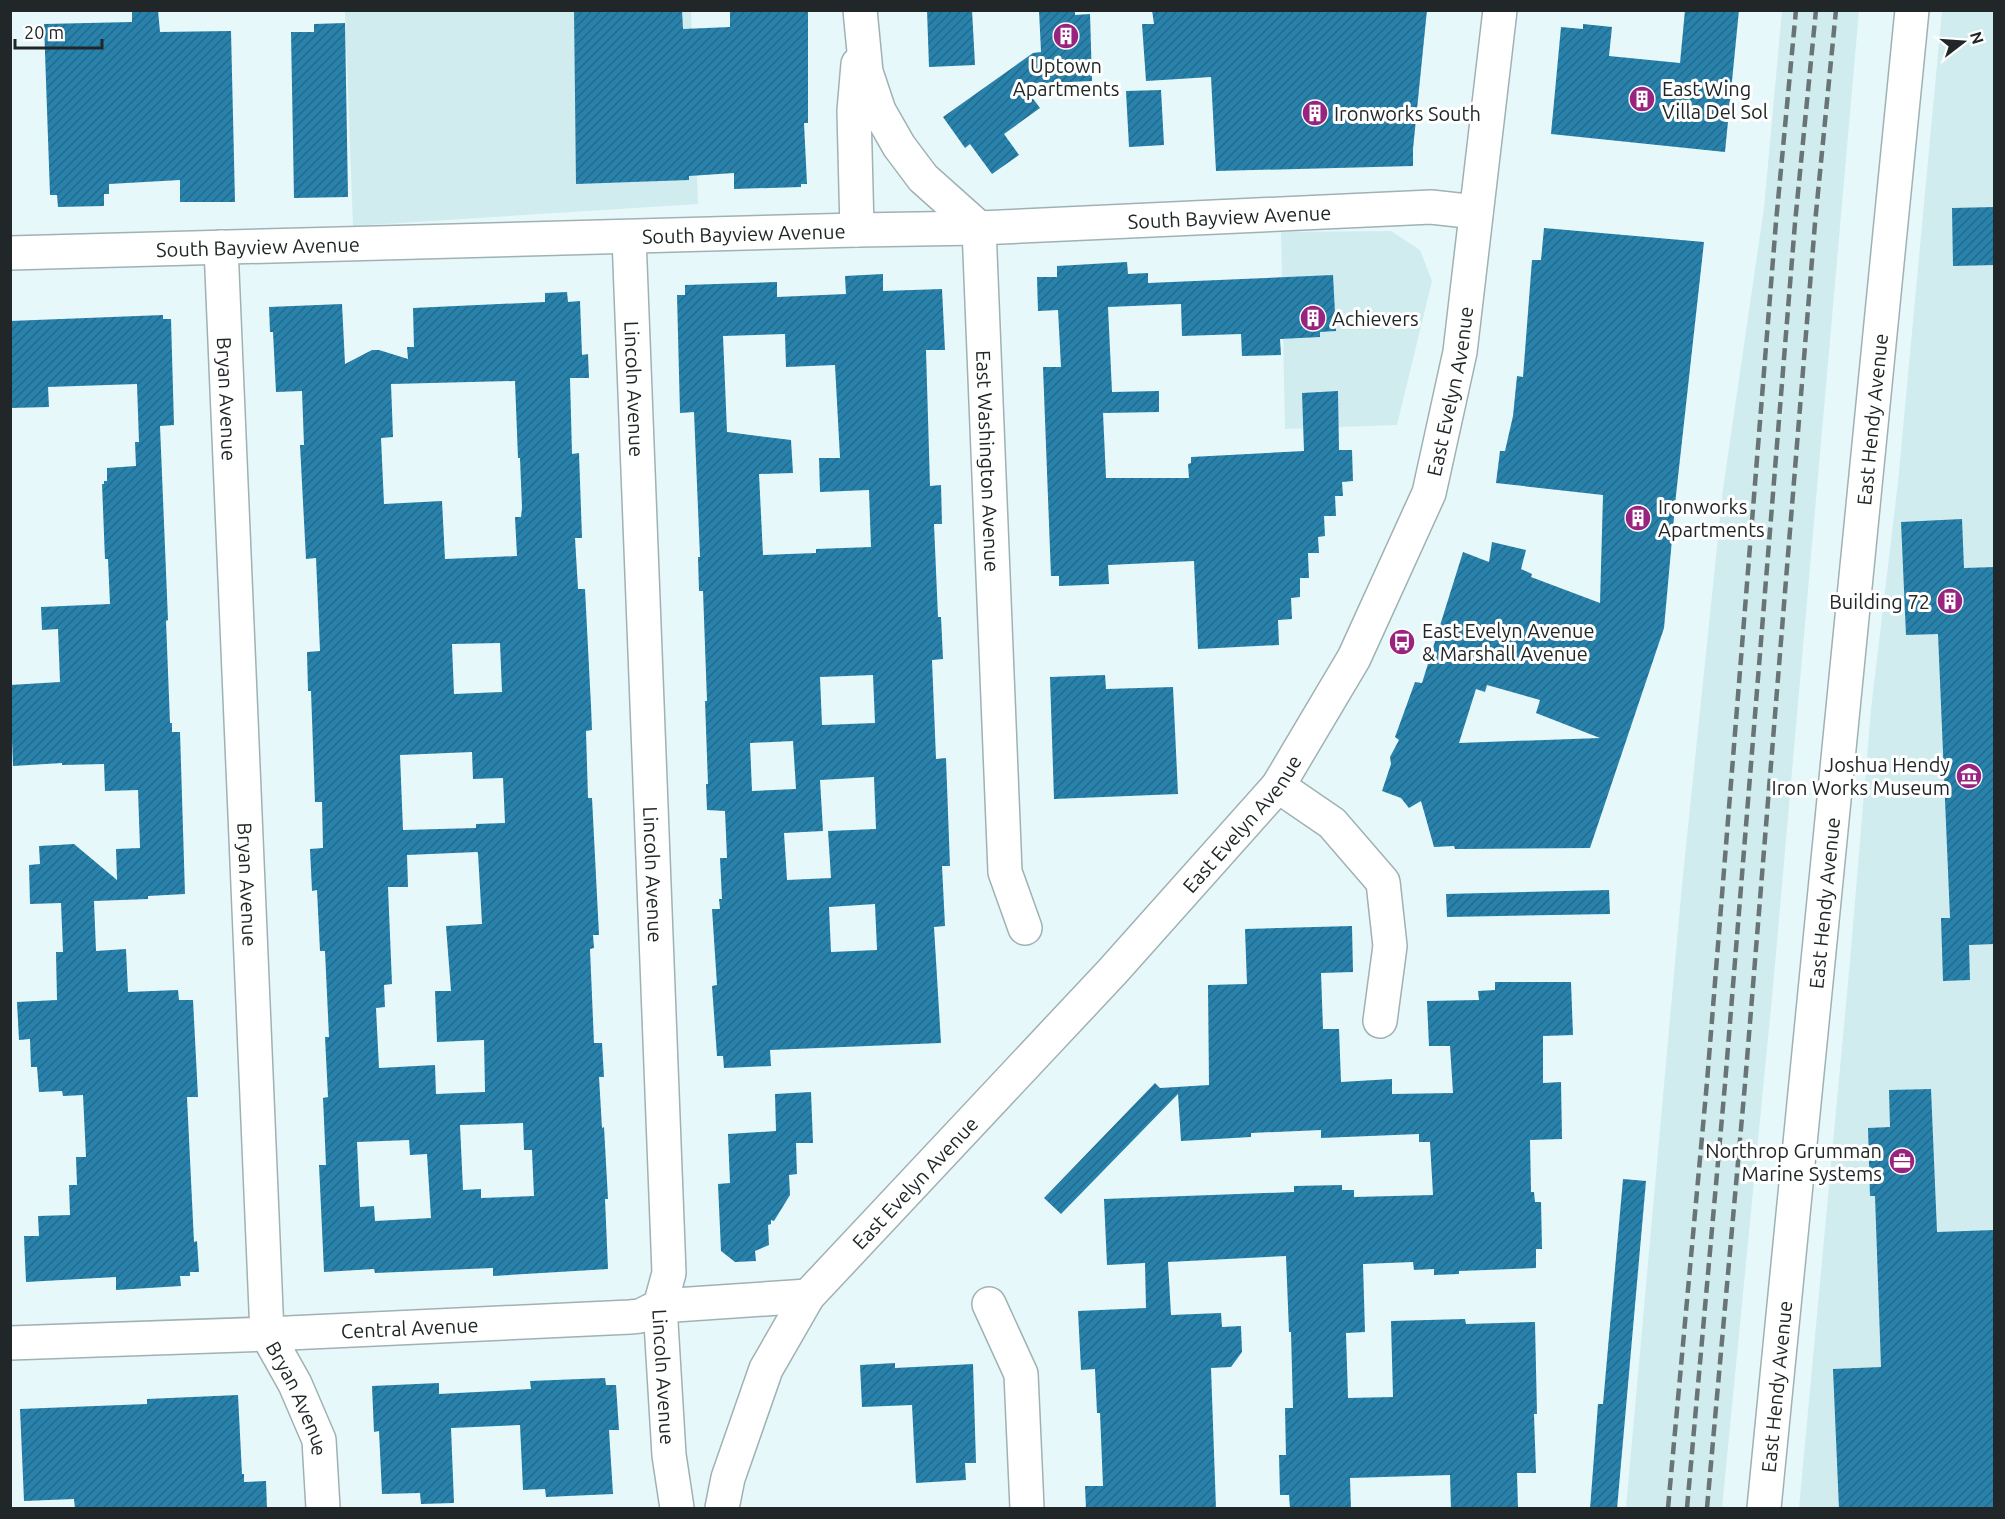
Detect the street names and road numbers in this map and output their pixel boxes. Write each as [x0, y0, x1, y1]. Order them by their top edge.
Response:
street label: South Bayview Avenue [1127, 200, 1332, 233]
street label: South Bayview Avenue [642, 219, 846, 247]
street label: South Bayview Avenue [156, 232, 360, 261]
street label: East Evelyn Avenue [1422, 305, 1477, 478]
street label: Lincoln Avenue [621, 320, 649, 457]
street label: East Hendy Avenue [1852, 332, 1891, 506]
street label: Bryan Avenue [213, 336, 242, 461]
street label: East Washington Avenue [972, 350, 1004, 572]
street label: East Evelyn Avenue [1177, 750, 1306, 897]
street label: Lincoln Avenue [639, 806, 668, 943]
street label: East Hendy Avenue [1804, 816, 1844, 990]
street label: Bryan Avenue [234, 822, 262, 947]
street label: East Evelyn Avenue [847, 1112, 982, 1253]
street label: East Hendy Avenue [1756, 1300, 1796, 1474]
street label: Lincoln Avenue [649, 1308, 680, 1446]
street label: Central Avenue [340, 1313, 479, 1342]
street label: Bryan Avenue [262, 1337, 331, 1456]

